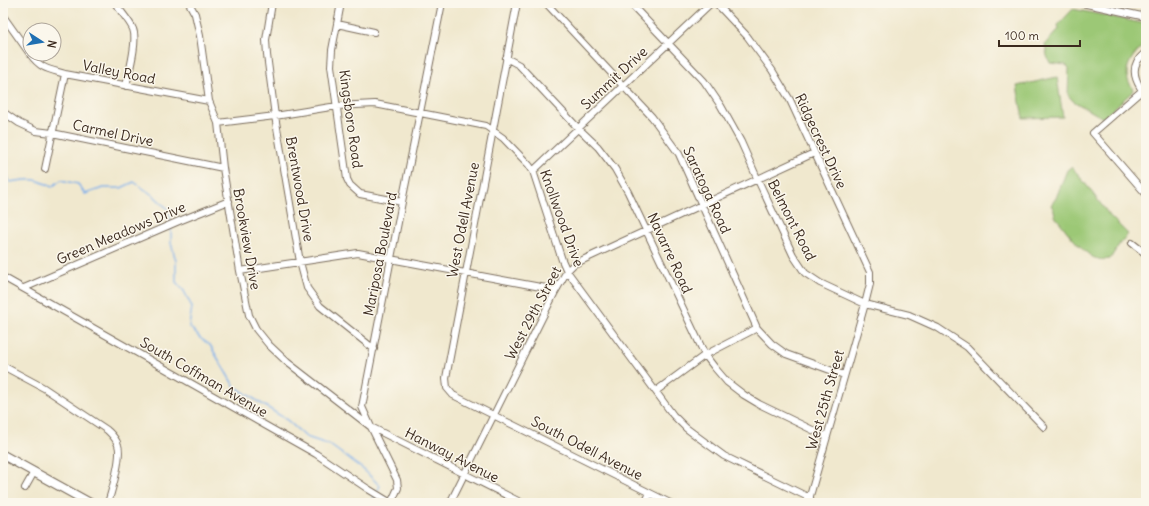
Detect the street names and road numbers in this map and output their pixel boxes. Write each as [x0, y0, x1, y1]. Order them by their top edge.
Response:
street label: Summit Drive [577, 42, 651, 114]
street label: Valley Road [81, 56, 157, 88]
street label: Kingsboro Road [335, 69, 367, 169]
street label: Ridgecrest Drive [791, 90, 851, 192]
street label: Carmel Drive [71, 116, 155, 150]
street label: Brentwood Drive [282, 135, 318, 243]
street label: Saratoga Road [679, 144, 735, 236]
street label: West Odell Avenue [443, 161, 483, 279]
street label: Knollwood Drive [536, 167, 588, 269]
street label: Belmont Road [764, 176, 820, 264]
street label: Brookview Drive [229, 187, 265, 291]
street label: Mariposa Boulevard [359, 190, 401, 318]
street label: Green Meadows Drive [54, 198, 188, 268]
street label: Navarre Road [643, 210, 697, 296]
street label: West 29th Street [501, 263, 565, 363]
street label: South Coffman Avenue [137, 333, 271, 421]
street label: West 25th Street [802, 348, 848, 452]
street label: South Odell Avenue [528, 412, 646, 484]
street label: Hanway Avenue [402, 424, 502, 486]

